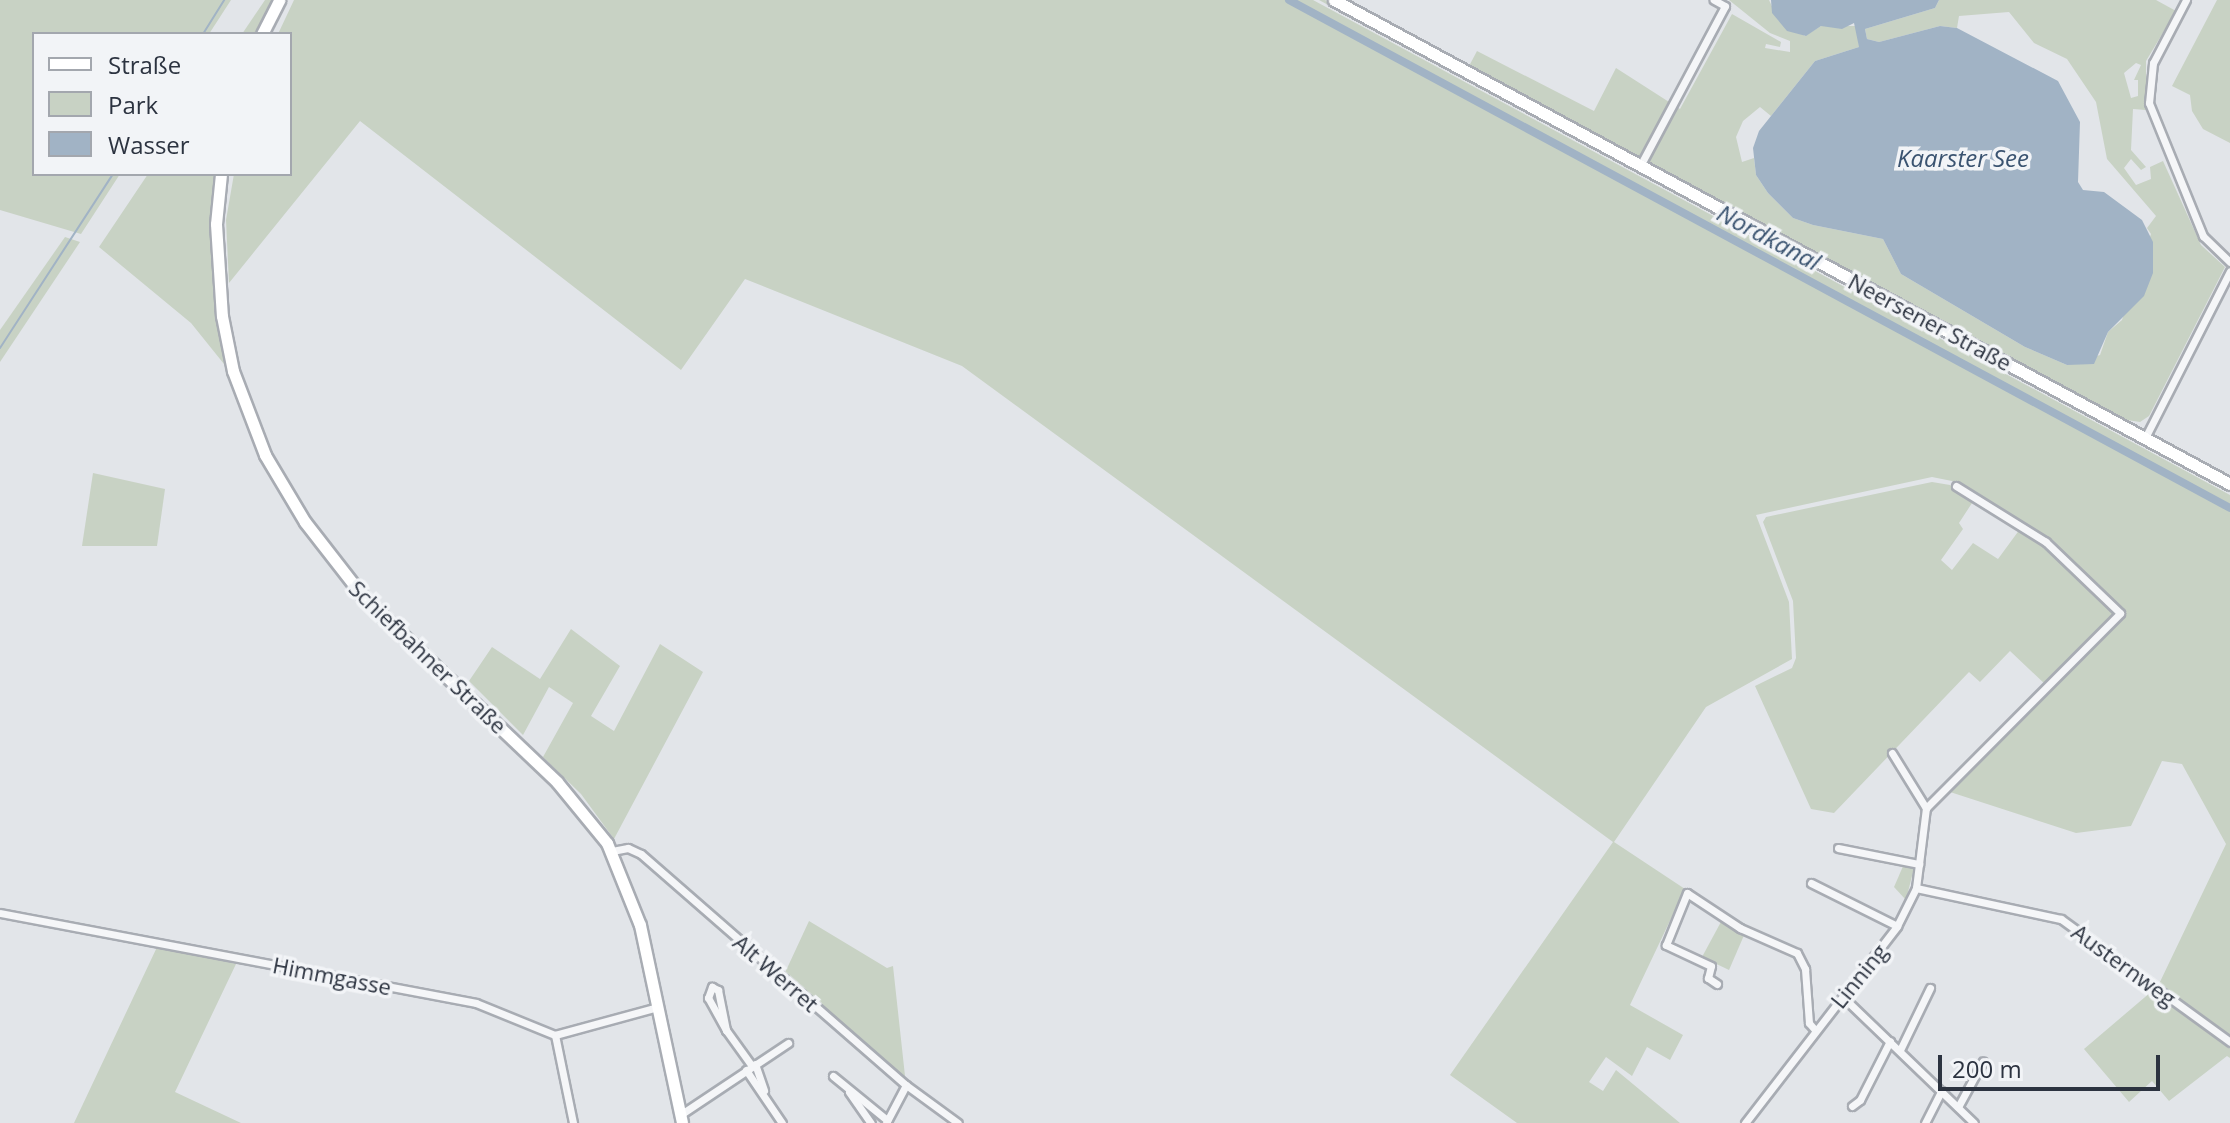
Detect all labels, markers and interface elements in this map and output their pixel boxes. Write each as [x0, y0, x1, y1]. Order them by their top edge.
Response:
legend [32, 32, 292, 176]
text: Straße [108, 48, 181, 81]
text: Park [108, 88, 158, 121]
text: Wasser [108, 128, 190, 161]
water label: Kaarster See [1897, 144, 2029, 172]
water label: Nordkanal [1713, 198, 1825, 276]
street label: Neersener Straße [1844, 268, 2016, 376]
street label: Schiefbahner Straße [344, 575, 512, 739]
street label: Austernweg [2067, 918, 2181, 1012]
street label: Alt Werret [728, 929, 824, 1017]
street label: Linning [1825, 939, 1893, 1013]
street label: Himmgasse [271, 952, 393, 1000]
scale bar [1942, 1039, 2164, 1089]
text: 200 m [1952, 1052, 2022, 1085]

